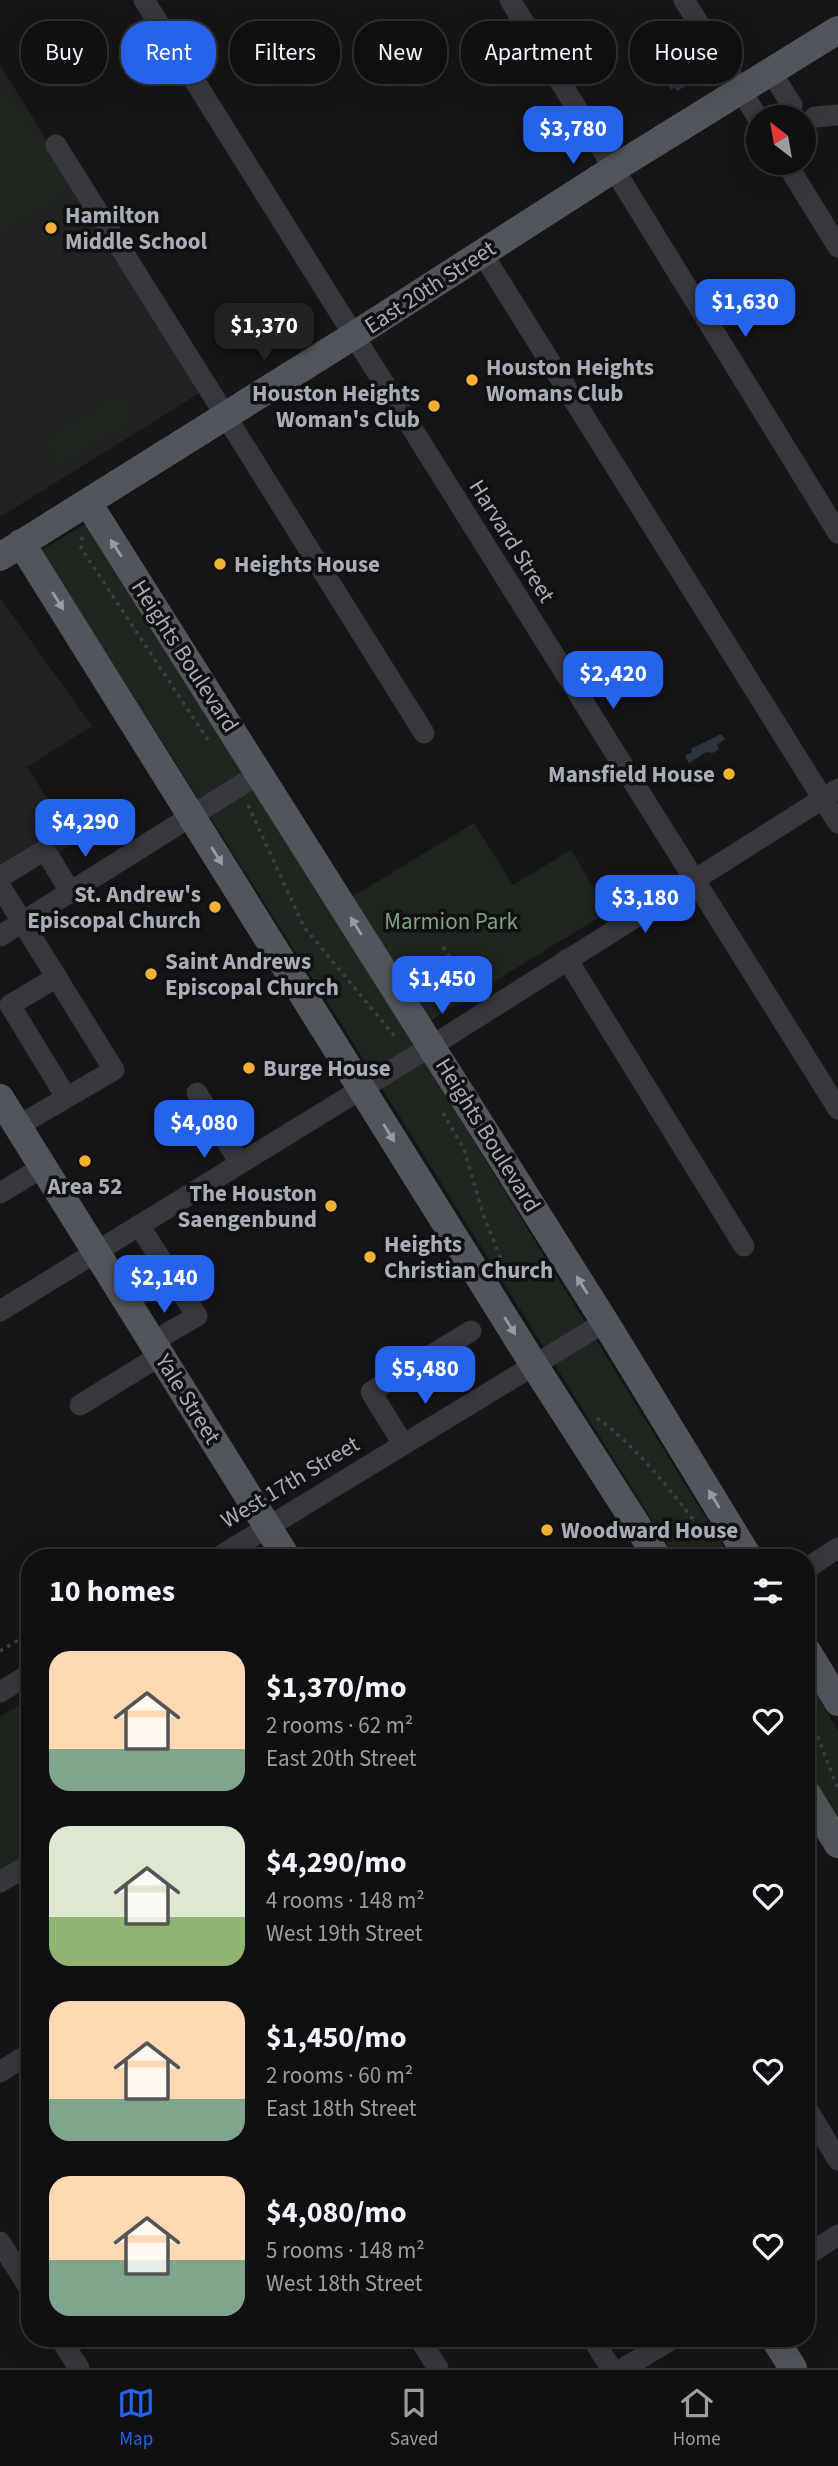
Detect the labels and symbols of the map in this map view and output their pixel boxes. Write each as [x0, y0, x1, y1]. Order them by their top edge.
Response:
north arrow [746, 105, 816, 175]
pin: $3,780 [516, 106, 630, 166]
place label: Hamilton Middle School [65, 199, 208, 258]
marker: Hamilton Middle School [43, 220, 59, 236]
street label: East 20th Street [358, 232, 502, 342]
pin: $1,630 [688, 280, 802, 339]
pin: $1,370 [207, 304, 321, 363]
place label: Houston Heights Womans Club [486, 351, 654, 410]
marker: Houston Heights Womans Club [464, 372, 480, 388]
place label: Houston Heights Woman's Club [252, 377, 420, 436]
marker: Houston Heights Woman's Club [426, 398, 442, 414]
street label: Harvard Street [461, 473, 563, 609]
one-way arrow [110, 538, 123, 557]
place label: Heights House [234, 548, 380, 581]
marker: Heights House [212, 556, 228, 572]
street label: Heights Boulevard [123, 573, 247, 739]
one-way arrow [51, 592, 64, 611]
pin: $2,420 [556, 652, 670, 711]
place label: Mansfield House [548, 758, 715, 791]
marker: Mansfield House [721, 766, 737, 782]
pin: $4,290 [28, 800, 142, 859]
one-way arrow [211, 847, 224, 866]
pin: $3,180 [588, 876, 702, 935]
place label: St. Andrew's Episcopal Church [27, 878, 201, 937]
marker: St. Andrew's Episcopal Church [207, 899, 223, 915]
park label: Marmion Park [384, 905, 518, 938]
one-way arrow [350, 916, 363, 936]
place label: Saint Andrews Episcopal Church [165, 945, 339, 1004]
pin: $1,450 [385, 956, 499, 1016]
marker: Saint Andrews Episcopal Church [143, 966, 159, 982]
place label: Burge House [263, 1052, 391, 1085]
street label: Heights Boulevard [427, 1052, 549, 1218]
marker: Burge House [241, 1060, 257, 1076]
pin: $4,080 [147, 1100, 261, 1160]
one-way arrow [383, 1123, 396, 1142]
marker: Area 52 [77, 1153, 93, 1169]
place label: Area 52 [47, 1170, 122, 1203]
place label: The Houston Saengenbund [178, 1177, 317, 1236]
marker: The Houston Saengenbund [323, 1198, 339, 1214]
place label: Heights Christian Church [384, 1228, 553, 1287]
marker: Heights Christian Church [362, 1249, 378, 1265]
pin: $2,140 [107, 1256, 221, 1315]
one-way arrow [575, 1275, 588, 1294]
one-way arrow [503, 1316, 516, 1335]
pin: $5,480 [368, 1346, 482, 1406]
street label: Yale Street [147, 1347, 229, 1451]
street label: West 17th Street [214, 1427, 366, 1536]
one-way arrow [707, 1490, 720, 1509]
place label: Woodward House [561, 1514, 738, 1547]
marker: Woodward House [539, 1522, 555, 1538]

